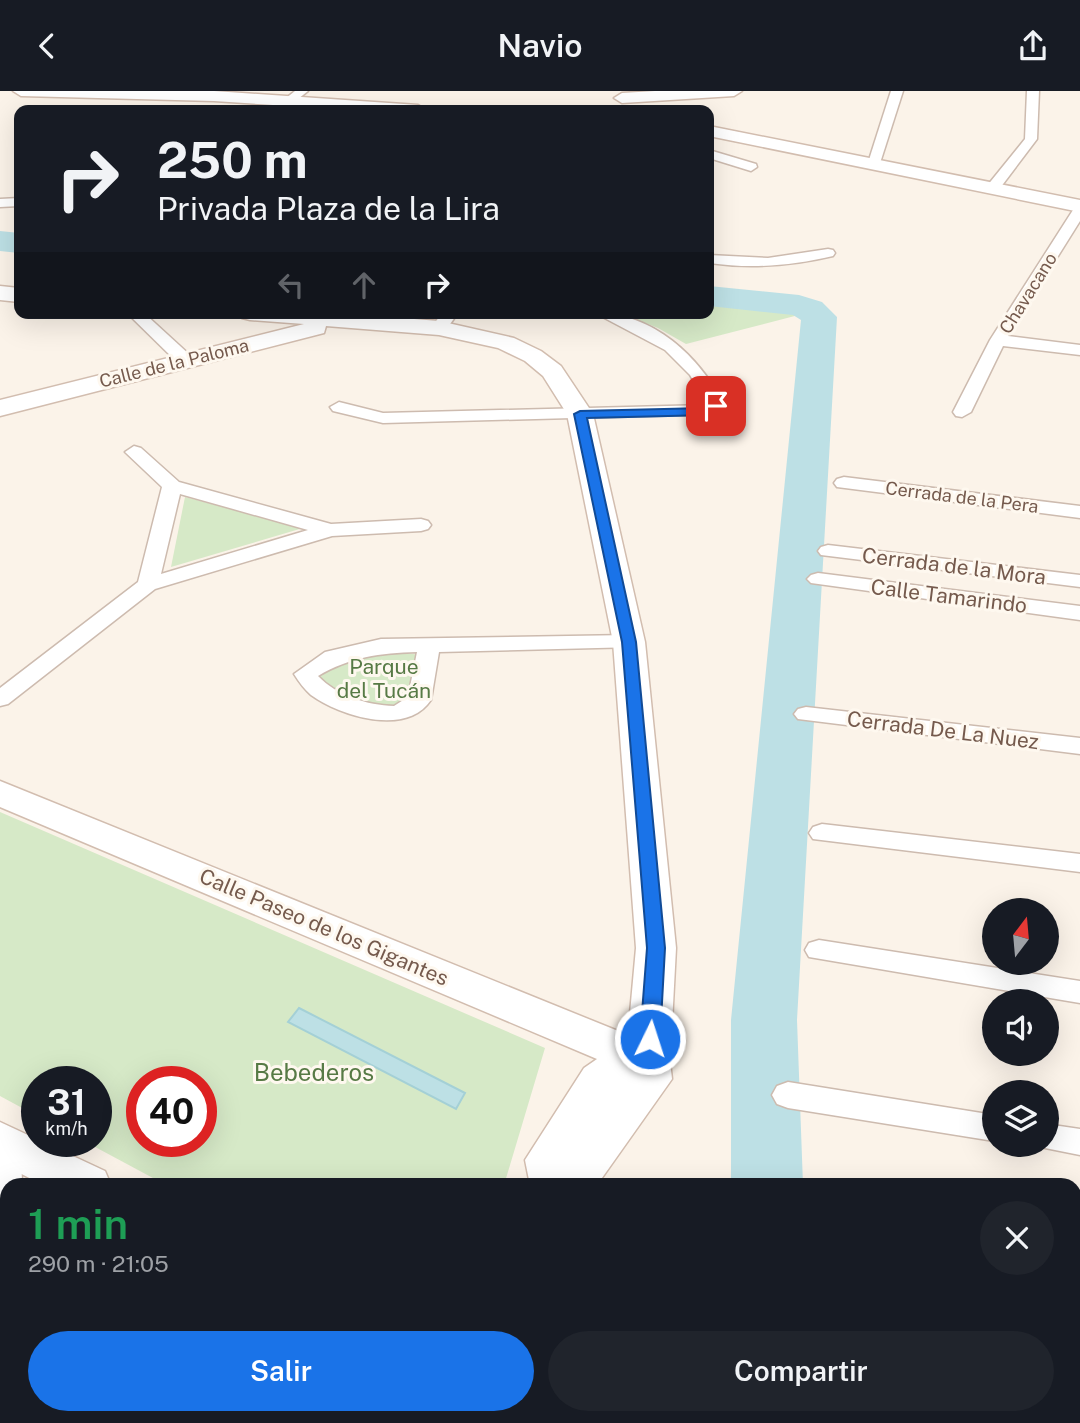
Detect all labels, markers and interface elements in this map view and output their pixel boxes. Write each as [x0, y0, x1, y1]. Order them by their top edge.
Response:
icon: back [28, 27, 66, 65]
text: Navio [498, 27, 582, 64]
icon: share [1014, 27, 1052, 65]
text: 250 m [157, 131, 308, 189]
icon: right [42, 133, 133, 224]
text: Privada Plaza de la Lira [157, 190, 500, 227]
street label: Chavacano [995, 249, 1061, 337]
icon: left [272, 266, 310, 304]
icon: ahead [345, 266, 383, 304]
icon: right [418, 266, 456, 304]
street label: Calle de la Paloma [97, 334, 251, 392]
pin [686, 376, 746, 436]
icon: arrive [697, 387, 735, 425]
street label: Cerrada de la Pera [884, 477, 1040, 517]
street label: Cerrada de la Mora [861, 542, 1047, 590]
street label: Calle Tamarindo [869, 574, 1029, 618]
park label: Parque del Tucán [337, 654, 431, 703]
street label: Cerrada De La Nuez [846, 706, 1040, 754]
street label: Calle Paseo de los Gigantes [196, 863, 452, 991]
north arrow [982, 898, 1059, 975]
map controls [982, 898, 1059, 1157]
button: sound [982, 989, 1059, 1066]
position arrow [613, 1002, 687, 1076]
park label: Bebederos [254, 1058, 374, 1086]
speed limit sign: 40 [126, 1066, 217, 1157]
button: layers [982, 1080, 1059, 1157]
text: 31 [47, 1082, 86, 1123]
text: km/h [45, 1118, 88, 1139]
text: 1 min [28, 1199, 128, 1248]
button: close [980, 1201, 1054, 1275]
text: 290 m · 21:05 [28, 1250, 169, 1277]
button: Salir [28, 1331, 534, 1411]
button: Compartir [548, 1331, 1054, 1411]

